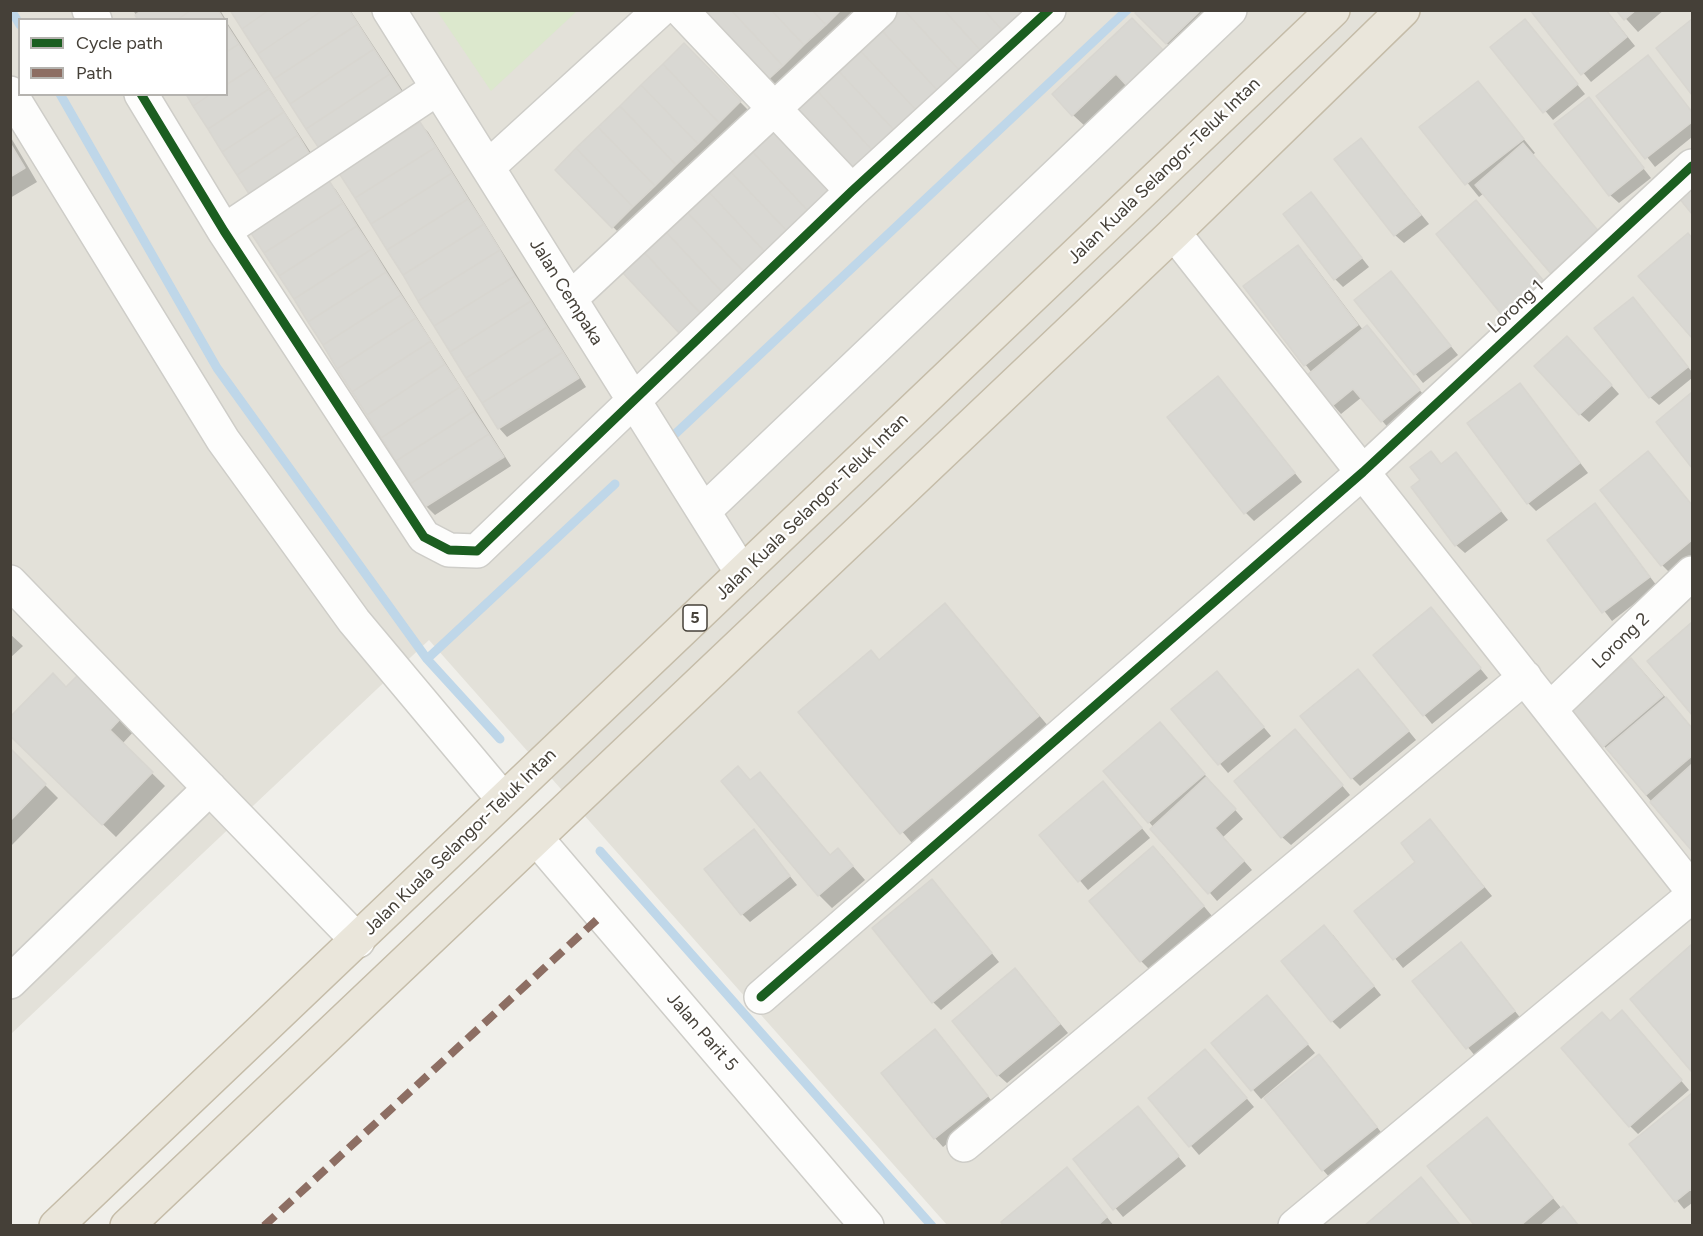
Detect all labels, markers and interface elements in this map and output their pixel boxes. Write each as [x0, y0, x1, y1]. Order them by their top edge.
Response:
legend [18, 18, 228, 96]
text: Cycle path [76, 32, 163, 54]
text: Path [76, 62, 112, 84]
street label: Jalan Kuala Selangor-Teluk Intan [1063, 73, 1265, 269]
street label: Jalan Cempaka [525, 235, 607, 349]
street label: Lorong 1 [1483, 276, 1549, 338]
street label: Jalan Kuala Selangor-Teluk Intan [711, 409, 913, 605]
road number: 5 [683, 605, 707, 631]
street label: Lorong 2 [1588, 608, 1654, 674]
street label: Jalan Kuala Selangor-Teluk Intan [359, 744, 561, 940]
street label: Jalan Parit 5 [662, 988, 742, 1076]

